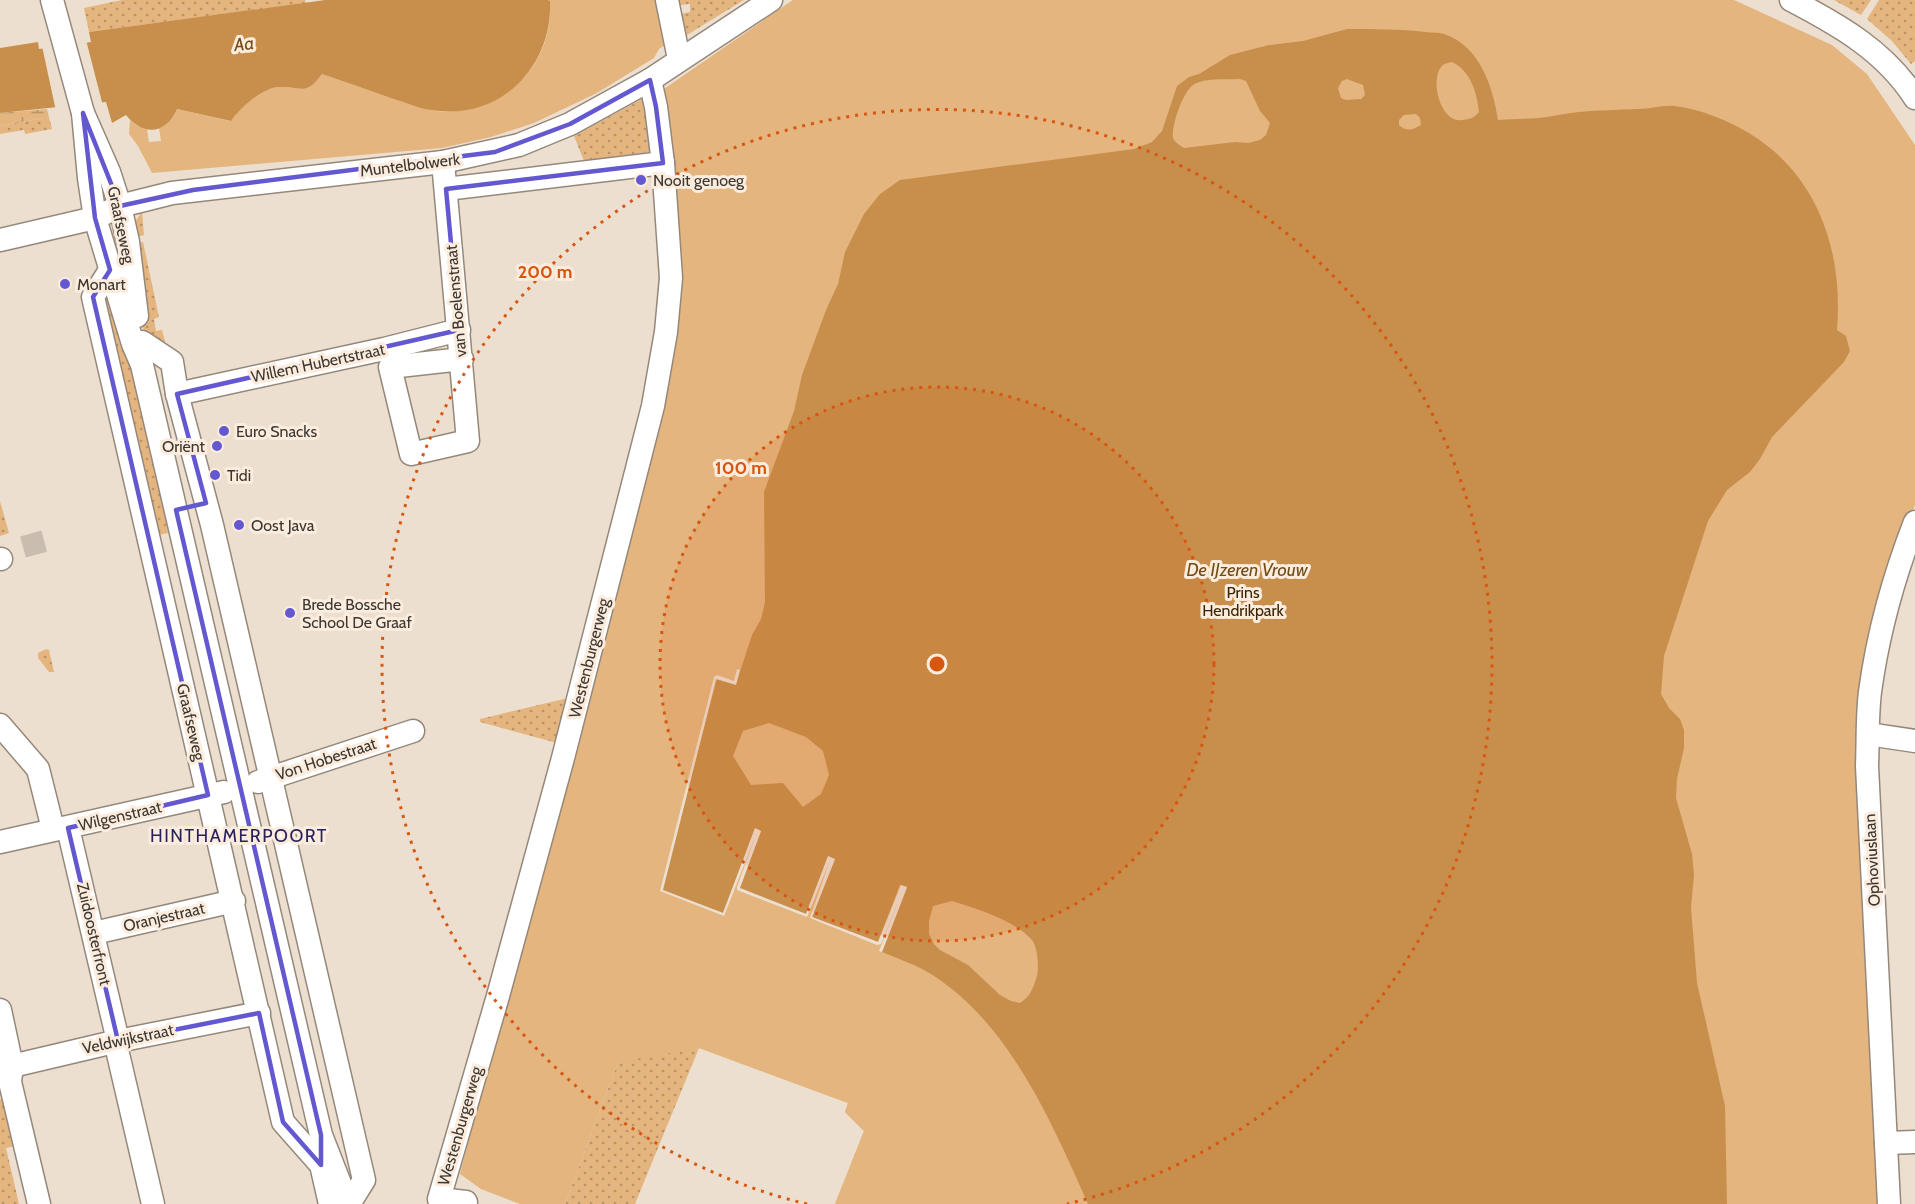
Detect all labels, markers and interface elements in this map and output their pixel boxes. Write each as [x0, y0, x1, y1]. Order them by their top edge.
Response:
water label: Aa [232, 32, 255, 56]
street label: Muntelbolwerk [359, 149, 462, 181]
place label: Nooit genoeg [653, 171, 745, 190]
marker: Nooit genoeg [634, 173, 648, 187]
street label: Graafseweg [104, 185, 139, 266]
street label: van Boelenstraat [442, 243, 470, 358]
text: 200 m [518, 261, 572, 283]
place label: Monart [77, 275, 126, 294]
marker: Monart [58, 277, 72, 291]
street label: Willem Hubertstraat [249, 339, 387, 386]
place label: Euro Snacks [236, 422, 318, 441]
marker: Euro Snacks [217, 424, 231, 438]
place label: Oriënt [162, 437, 206, 456]
marker: Oriënt [210, 439, 224, 453]
text: 100 m [715, 457, 767, 479]
place label: Tidi [227, 466, 251, 485]
marker: Tidi [208, 468, 222, 482]
place label: Oost Java [251, 516, 315, 535]
marker: Oost Java [232, 518, 246, 532]
water label: De IJzeren Vrouw [1186, 559, 1309, 581]
park label: Prins Hendrikpark [1202, 583, 1285, 620]
place label: Brede Bossche School De Graaf [302, 595, 412, 632]
street label: Westenburgerweg [565, 595, 613, 720]
marker: Brede Bossche School De Graaf [283, 606, 297, 620]
centre of rings [927, 654, 947, 674]
street label: Graafseweg [173, 682, 209, 763]
street label: Von Hobestraat [273, 734, 379, 784]
street label: Wilgenstraat [77, 797, 164, 835]
street label: Ophoviuslaan [1860, 813, 1884, 907]
district label: HINTHAMERPOORT [150, 825, 328, 847]
street label: Zuidoosterfront [73, 881, 115, 988]
street label: Oranjestraat [121, 898, 207, 936]
street label: Veldwijkstraat [81, 1020, 176, 1058]
street label: Westenburgerweg [434, 1063, 486, 1188]

